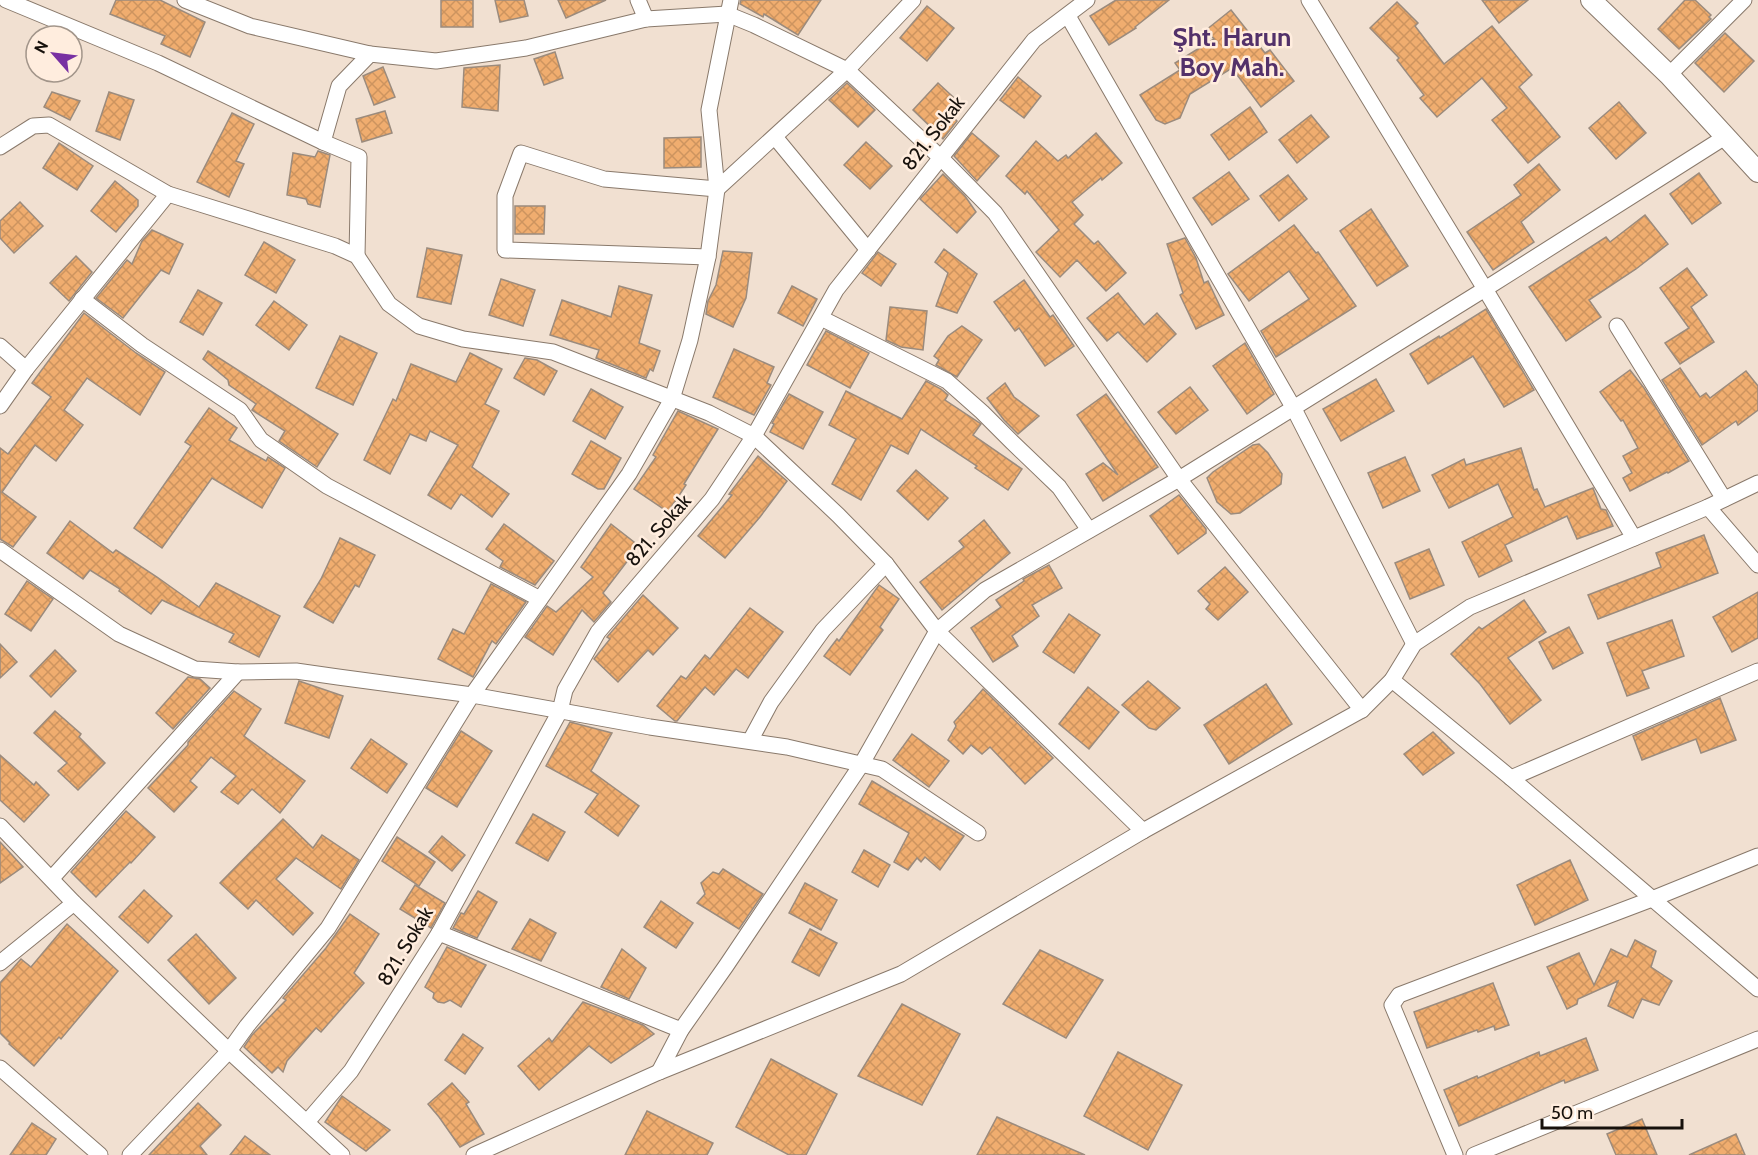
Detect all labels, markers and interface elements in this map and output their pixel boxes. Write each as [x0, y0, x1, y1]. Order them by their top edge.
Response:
district label: Şht. Harun Boy Mah. [1173, 21, 1291, 83]
north arrow [24, 24, 84, 84]
text: N [30, 38, 52, 57]
street label: 821. Sokak [896, 91, 970, 175]
street label: 821. Sokak [620, 489, 696, 571]
street label: 821. Sokak [372, 902, 438, 990]
scale bar [1542, 1092, 1682, 1130]
text: 50 m [1551, 1102, 1593, 1124]

